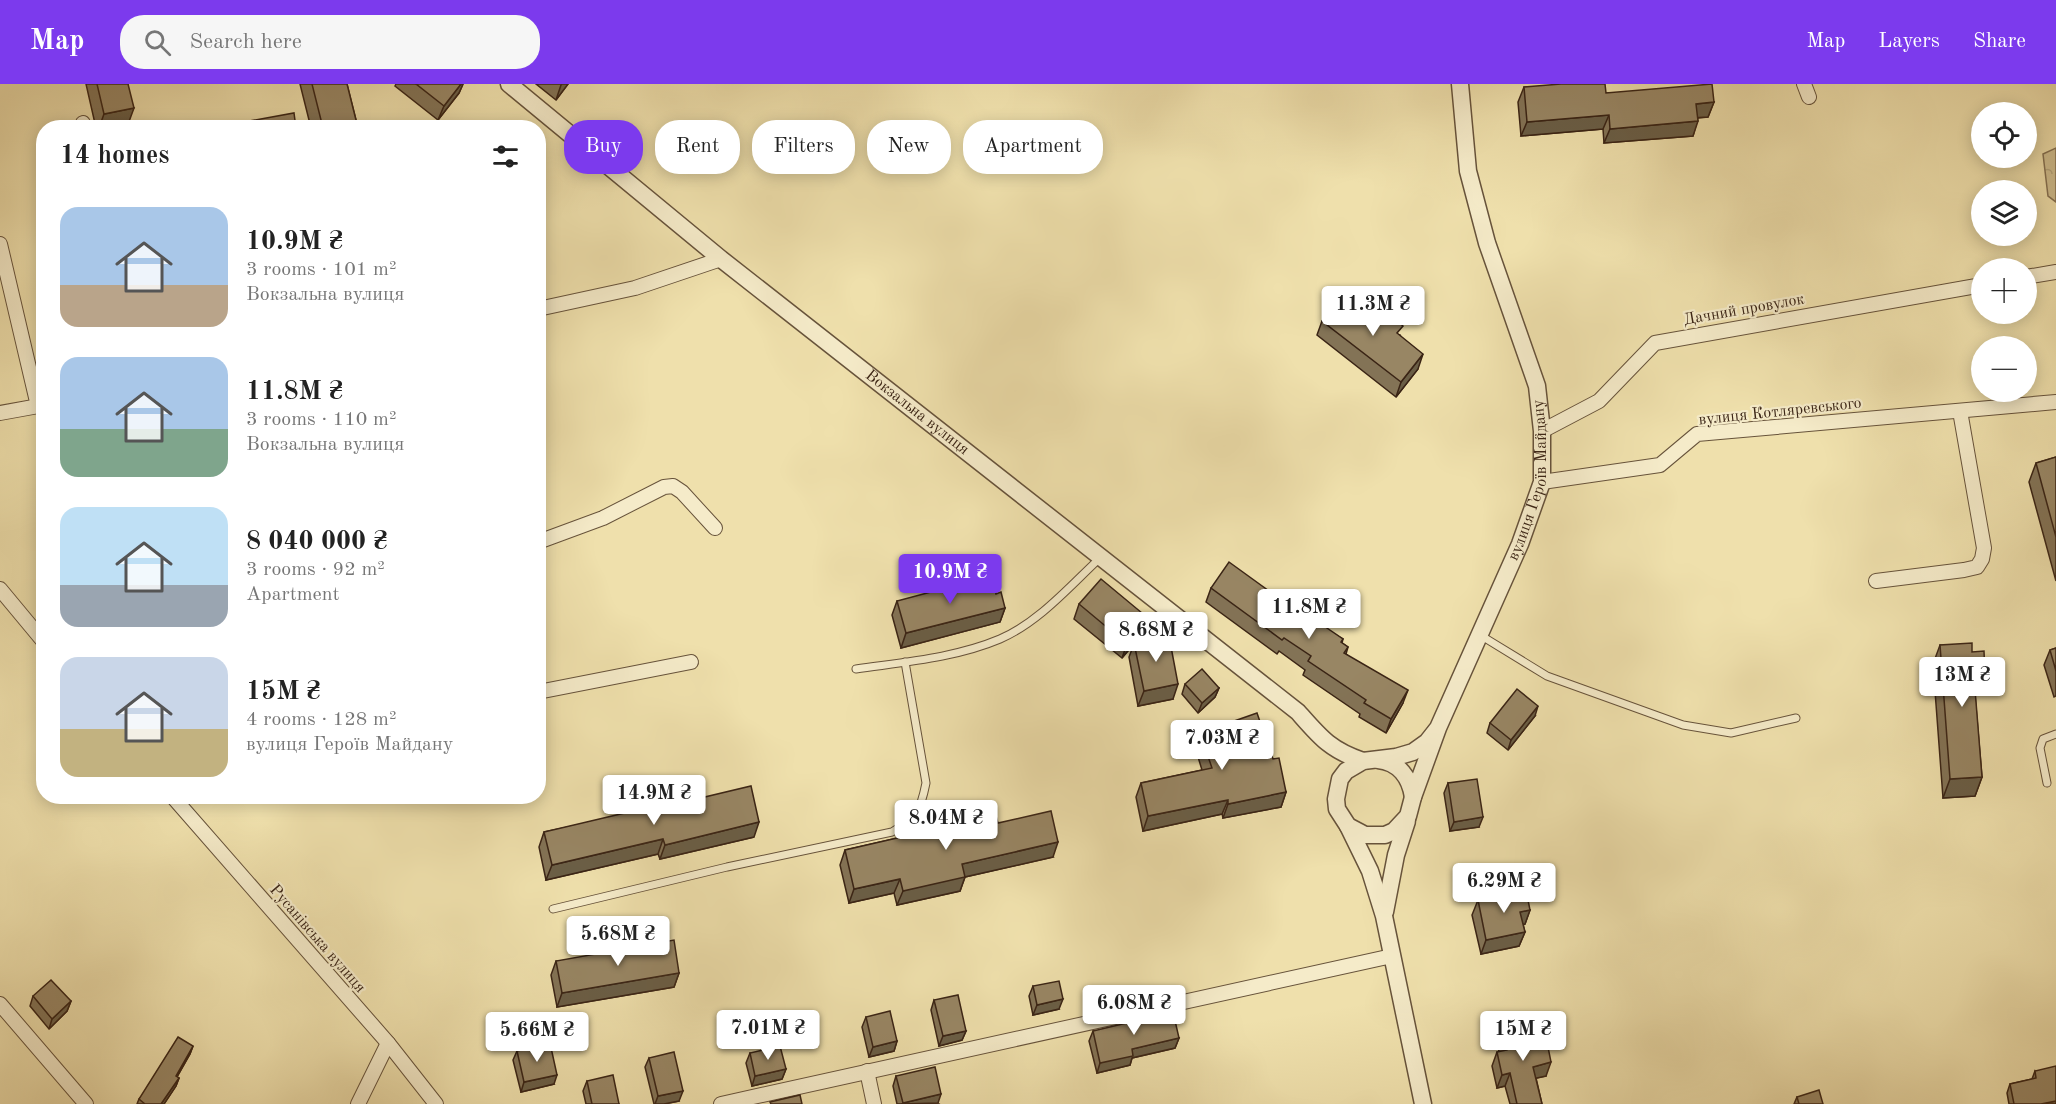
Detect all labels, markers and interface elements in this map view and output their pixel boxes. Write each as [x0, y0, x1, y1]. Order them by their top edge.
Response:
search box [120, 15, 540, 69]
icon: search [141, 26, 174, 59]
text: Map [30, 28, 84, 56]
text: Search here [189, 31, 302, 53]
text: Map [1806, 31, 1845, 52]
text: Layers [1878, 31, 1940, 52]
text: Share [1973, 31, 2026, 52]
map controls [1971, 102, 2037, 402]
button: locate [1971, 102, 2037, 168]
chip: Buy [564, 120, 643, 174]
chip: Rent [655, 120, 740, 174]
chip: Filters [752, 120, 855, 174]
chip: New [867, 120, 951, 174]
chip: Apartment [963, 120, 1103, 174]
icon: filters [489, 140, 522, 173]
text: 14 homes [60, 143, 169, 169]
button: layers [1971, 180, 2037, 246]
text: 10.9M ₴ [246, 229, 343, 255]
icon: home [108, 231, 180, 303]
button: + [1971, 258, 2037, 324]
text: 3 rooms · 101 m² [246, 260, 396, 280]
text: Вокзальна вулиця [246, 285, 404, 305]
pin: 11.3M ₴ [1318, 286, 1428, 337]
street label: Дачний провулок [1682, 291, 1806, 329]
text: 11.3M ₴ [1336, 295, 1410, 315]
button: − [1971, 336, 2037, 402]
street label: Вокзальна вулиця [862, 367, 972, 458]
text: 11.8M ₴ [246, 379, 343, 405]
icon: home [108, 381, 180, 453]
street label: вулиця Котляревського [1698, 395, 1862, 429]
street label: вулиця Героїв Майдану [1506, 398, 1551, 563]
text: 3 rooms · 110 m² [246, 410, 396, 430]
text: Вокзальна вулиця [246, 435, 404, 455]
text: 8 040 000 ₴ [246, 529, 388, 555]
icon: home [108, 531, 180, 603]
pin: 10.9M ₴ [895, 554, 1005, 605]
text: 3 rooms · 92 m² [246, 560, 385, 580]
text: 10.9M ₴ [913, 563, 987, 583]
text: Apartment [246, 585, 340, 605]
pin: 11.8M ₴ [1254, 589, 1364, 640]
text: 11.8M ₴ [1272, 598, 1346, 618]
pin: 8.68M ₴ [1101, 612, 1211, 663]
text: 8.68M ₴ [1119, 621, 1193, 641]
pin: 13M ₴ [1920, 657, 2004, 708]
text: 13M ₴ [1933, 666, 1991, 686]
text: 15M ₴ [246, 679, 321, 705]
icon: home [108, 681, 180, 753]
text: 4 rooms · 128 m² [246, 710, 396, 730]
pin: 7.03M ₴ [1167, 720, 1277, 771]
text: 7.03M ₴ [1185, 729, 1259, 749]
text: вулиця Героїв Майдану [246, 735, 453, 755]
pin: 14.9M ₴ [599, 775, 709, 826]
text: 14.9M ₴ [617, 784, 691, 804]
pin: 8.04M ₴ [891, 800, 1001, 851]
text: 8.04M ₴ [909, 809, 983, 829]
pin: 6.29M ₴ [1449, 863, 1559, 914]
text: 6.29M ₴ [1467, 872, 1541, 892]
street label: Русанівська вулиця [266, 882, 368, 996]
pin: 5.68M ₴ [563, 916, 673, 967]
text: 5.68M ₴ [581, 925, 655, 945]
pin: 6.08M ₴ [1079, 985, 1189, 1036]
text: 6.08M ₴ [1097, 994, 1171, 1014]
pin: 7.01M ₴ [713, 1010, 823, 1061]
pin: 15M ₴ [1481, 1011, 1565, 1062]
pin: 5.66M ₴ [482, 1012, 592, 1063]
text: 7.01M ₴ [731, 1019, 805, 1039]
text: 15M ₴ [1494, 1020, 1552, 1040]
text: 5.66M ₴ [500, 1021, 574, 1041]

